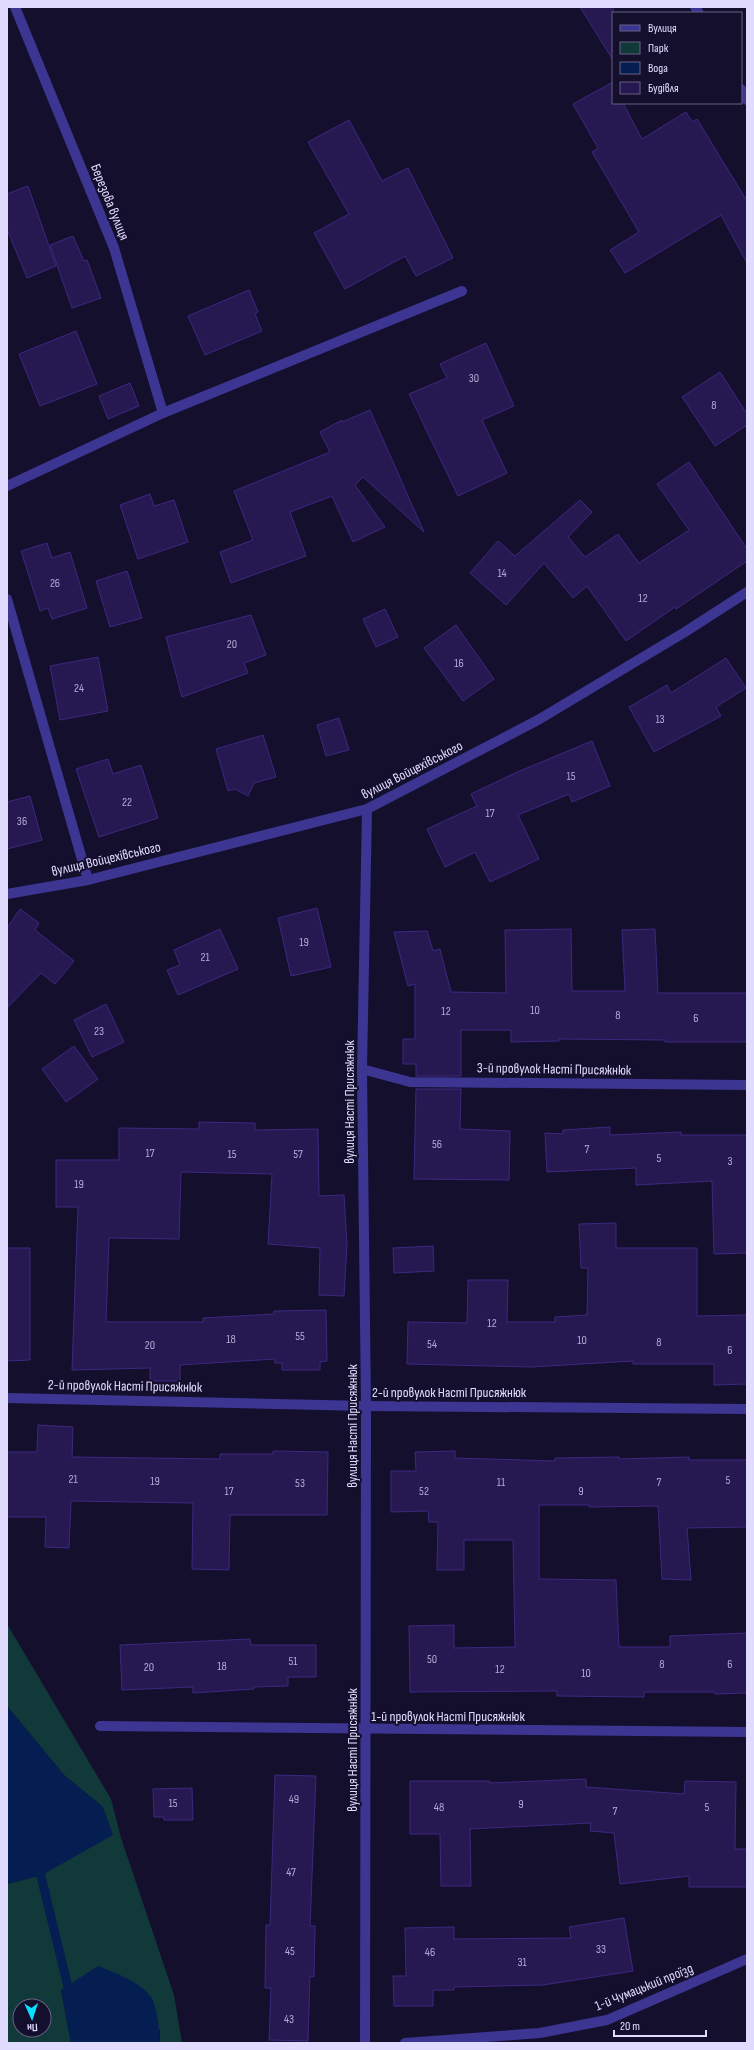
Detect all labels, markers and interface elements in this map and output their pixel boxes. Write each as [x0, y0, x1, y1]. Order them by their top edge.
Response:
legend [612, 12, 742, 104]
text: Вулиця [648, 21, 677, 36]
text: Парк [648, 41, 669, 56]
text: Вода [648, 61, 668, 76]
text: Будівля [648, 81, 679, 96]
street label: Березова вулиця [87, 161, 133, 243]
house number: 30 [469, 371, 479, 386]
house number: 8 [711, 398, 717, 413]
house number: 14 [497, 566, 507, 581]
house number: 26 [50, 576, 60, 591]
house number: 12 [638, 591, 648, 606]
house number: 20 [227, 637, 237, 652]
house number: 16 [454, 656, 464, 671]
house number: 24 [74, 681, 84, 696]
house number: 13 [655, 712, 665, 727]
street label: вулиця Войцехівського [358, 737, 466, 803]
house number: 15 [566, 769, 576, 784]
house number: 22 [122, 795, 132, 810]
house number: 17 [486, 806, 495, 821]
house number: 36 [17, 814, 27, 829]
street label: вулиця Войцехівського [50, 838, 162, 880]
house number: 19 [299, 935, 309, 950]
house number: 21 [200, 950, 210, 965]
house number: 10 [530, 1003, 540, 1018]
house number: 12 [441, 1004, 451, 1019]
house number: 8 [615, 1008, 621, 1023]
house number: 6 [693, 1011, 699, 1026]
house number: 23 [94, 1024, 104, 1039]
street label: вулиця Насті Присяжнюк [341, 1039, 358, 1164]
street label: 3-й провулок Насті Присяжнюк [477, 1059, 632, 1079]
house number: 56 [432, 1137, 442, 1152]
house number: 7 [585, 1142, 590, 1157]
house number: 17 [146, 1146, 155, 1161]
house number: 15 [227, 1147, 237, 1162]
house number: 57 [293, 1147, 303, 1162]
house number: 5 [657, 1151, 662, 1166]
house number: 3 [727, 1154, 733, 1169]
house number: 19 [74, 1177, 84, 1192]
house number: 12 [487, 1316, 497, 1331]
house number: 55 [295, 1329, 305, 1344]
house number: 18 [226, 1332, 236, 1347]
house number: 10 [577, 1333, 587, 1348]
house number: 8 [656, 1335, 662, 1350]
house number: 54 [427, 1337, 437, 1352]
house number: 20 [145, 1338, 155, 1353]
house number: 6 [727, 1343, 733, 1358]
street label: вулиця Насті Присяжнюк [344, 1363, 361, 1488]
street label: 2-й провулок Насті Присяжнюк [48, 1376, 203, 1396]
street label: 2-й провулок Насті Присяжнюк [372, 1384, 527, 1401]
house number: 21 [68, 1472, 78, 1487]
house number: 5 [726, 1473, 731, 1488]
house number: 19 [150, 1474, 160, 1489]
house number: 11 [497, 1475, 506, 1490]
house number: 7 [657, 1475, 662, 1490]
house number: 53 [295, 1476, 305, 1491]
house number: 17 [225, 1484, 234, 1499]
house number: 52 [419, 1484, 429, 1499]
house number: 9 [578, 1484, 584, 1499]
house number: 50 [427, 1652, 437, 1667]
house number: 51 [288, 1654, 298, 1669]
house number: 8 [659, 1657, 665, 1672]
house number: 6 [727, 1657, 733, 1672]
house number: 18 [217, 1659, 227, 1674]
house number: 20 [144, 1660, 154, 1675]
house number: 12 [495, 1662, 505, 1677]
house number: 10 [581, 1666, 591, 1681]
street label: вулиця Насті Присяжнюк [344, 1687, 361, 1812]
street label: 1-й провулок Насті Присяжнюк [371, 1708, 525, 1725]
house number: 49 [289, 1792, 299, 1807]
house number: 15 [168, 1796, 178, 1811]
house number: 9 [518, 1797, 524, 1812]
house number: 48 [434, 1800, 444, 1815]
house number: 5 [705, 1800, 710, 1815]
house number: 7 [613, 1804, 618, 1819]
house number: 47 [286, 1865, 296, 1880]
house number: 33 [596, 1942, 606, 1957]
house number: 45 [285, 1944, 295, 1959]
house number: 46 [425, 1945, 435, 1960]
house number: 31 [517, 1955, 527, 1970]
street label: 1-й Чумацький проїзд [592, 1960, 696, 2014]
north arrow [12, 1998, 52, 2038]
house number: 43 [284, 2012, 294, 2027]
scale bar [614, 2012, 706, 2038]
text: 20 m [620, 2019, 640, 2034]
text: Пн [27, 2021, 38, 2034]

